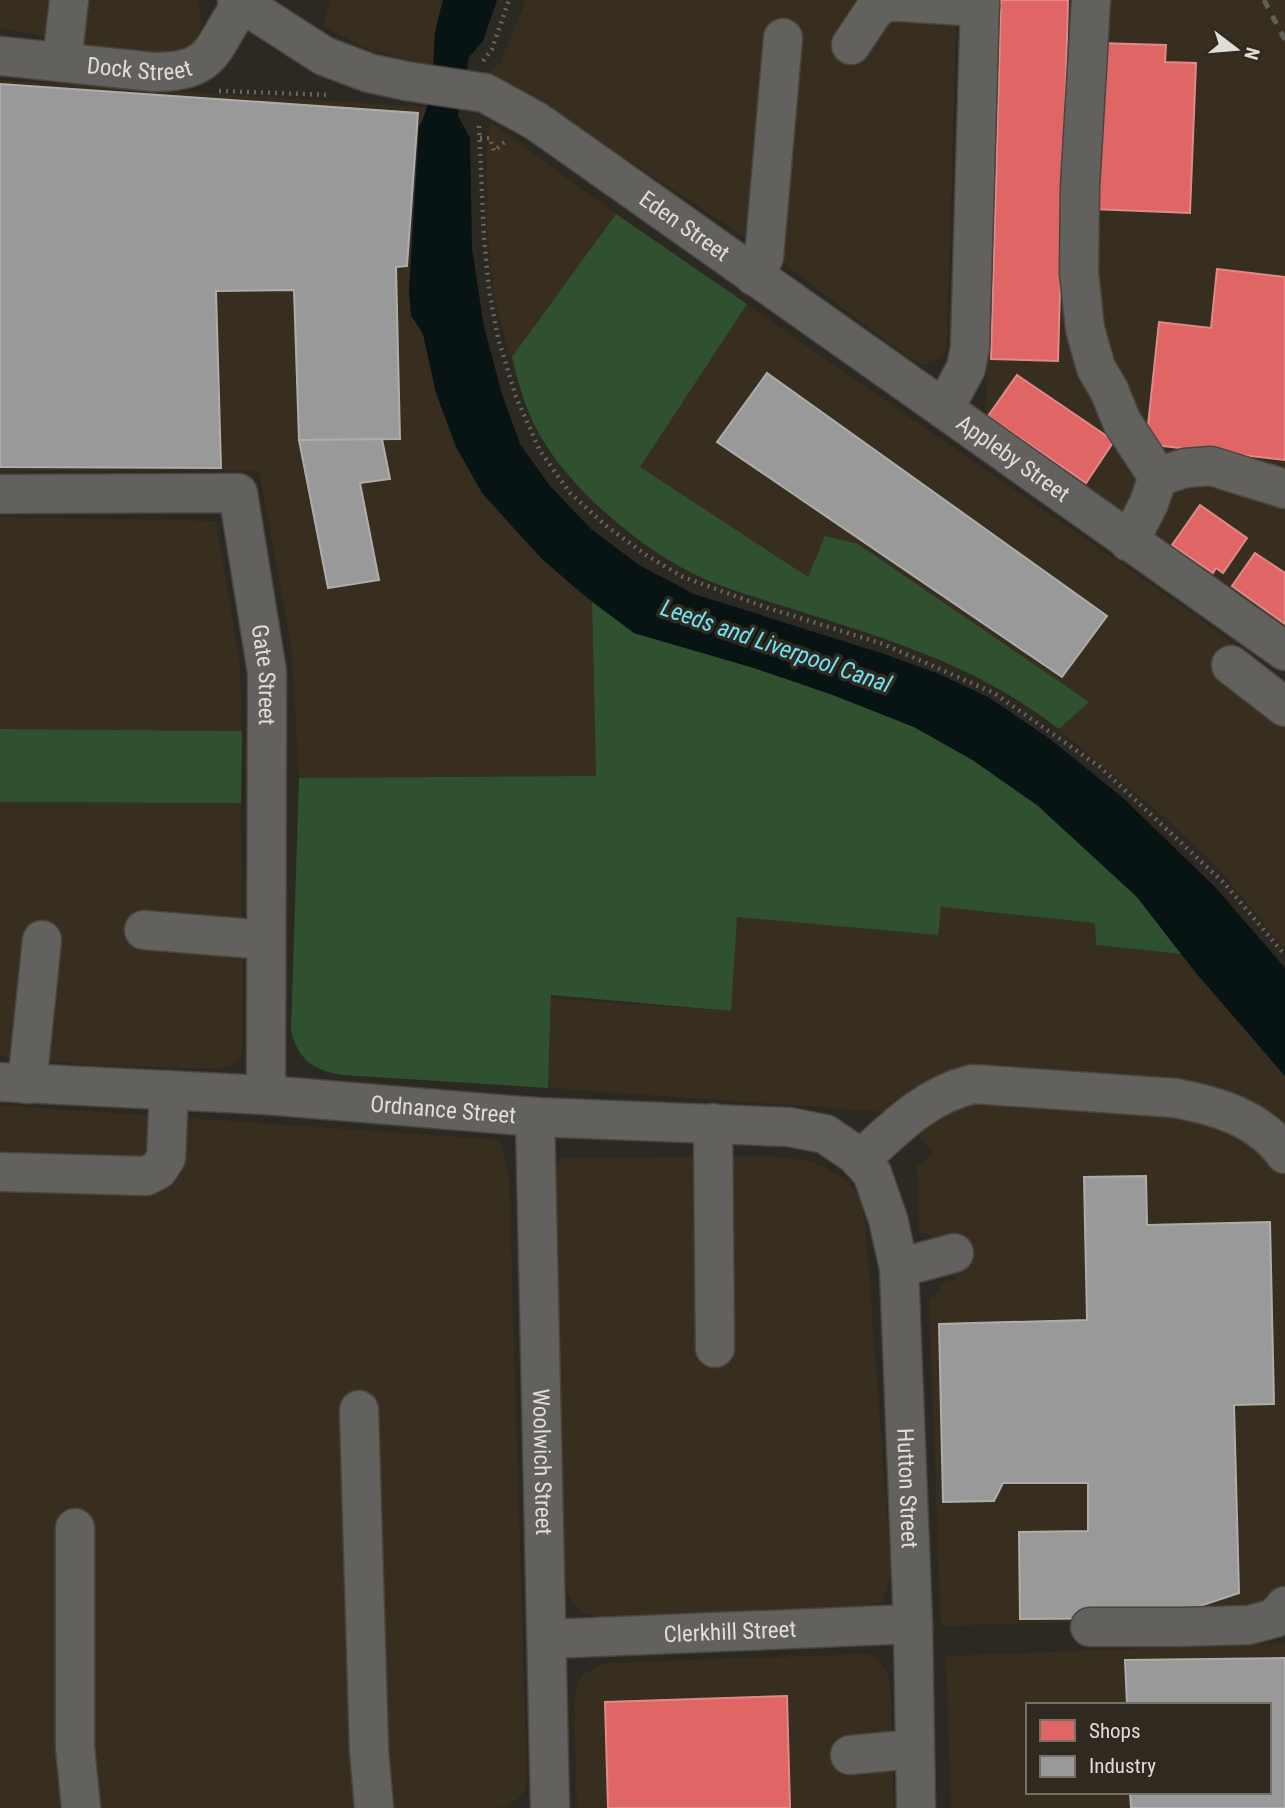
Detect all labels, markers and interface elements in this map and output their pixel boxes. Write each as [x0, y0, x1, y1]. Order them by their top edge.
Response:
north arrow [1201, 14, 1271, 84]
text: N [1239, 45, 1265, 62]
street label: Dock Street [86, 52, 195, 86]
street label: Eden Street [634, 185, 734, 267]
street label: Appleby Street [951, 409, 1075, 508]
water label: Leeds and Liverpool Canal [657, 593, 896, 699]
street label: Gate Street [245, 622, 280, 725]
street label: Ordnance Street [369, 1091, 517, 1129]
street label: Woolwich Street [527, 1388, 557, 1536]
street label: Hutton Street [891, 1427, 923, 1549]
street label: Clerkhill Street [663, 1616, 797, 1648]
legend [1026, 1703, 1271, 1794]
text: Shops [1089, 1719, 1141, 1743]
text: Industry [1089, 1754, 1156, 1778]

